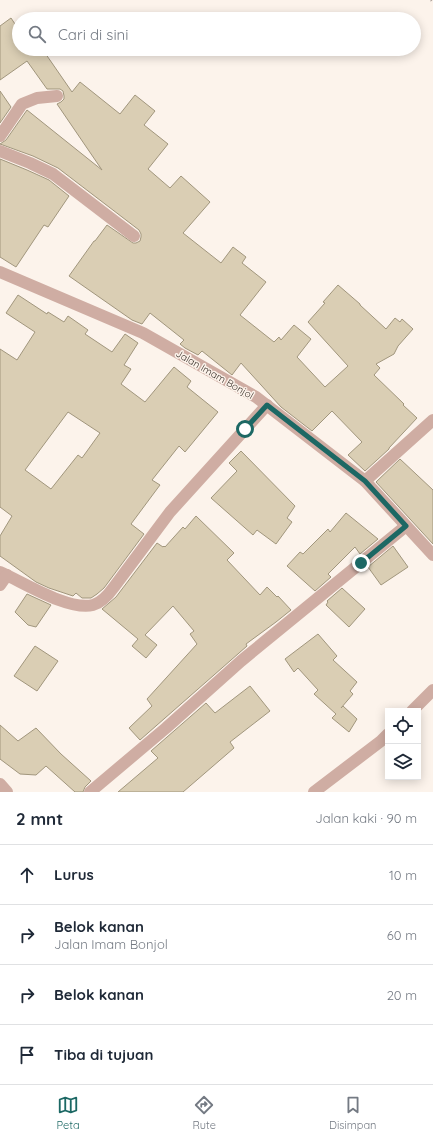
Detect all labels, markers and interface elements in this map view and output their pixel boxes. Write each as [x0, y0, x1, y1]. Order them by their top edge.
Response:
search box [12, 12, 421, 56]
icon: search [26, 23, 48, 45]
text: Cari di sini [58, 25, 129, 44]
street label: Jalan Imam Bonjol [174, 347, 256, 402]
route start [236, 420, 254, 438]
route end [352, 554, 370, 572]
map controls [385, 708, 421, 780]
button: locate [385, 708, 421, 744]
button: layers [385, 744, 421, 780]
text: 2 mnt [16, 808, 63, 829]
text: Jalan kaki · 90 m [315, 810, 417, 826]
icon: ahead [16, 864, 38, 886]
text: Lurus [54, 865, 94, 884]
text: 10 m [389, 867, 417, 883]
text: Belok kanan [54, 917, 144, 936]
icon: right [16, 924, 38, 946]
text: 60 m [387, 927, 417, 943]
text: Jalan Imam Bonjol [54, 936, 168, 952]
icon: right [16, 984, 38, 1006]
text: Belok kanan [54, 985, 144, 1004]
text: 20 m [387, 987, 417, 1003]
icon: arrive [16, 1044, 38, 1066]
text: Tiba di tujuan [54, 1045, 153, 1064]
tab: Peta [57, 1094, 80, 1132]
tab: Rute [193, 1094, 216, 1132]
tab: Disimpan [329, 1094, 376, 1132]

